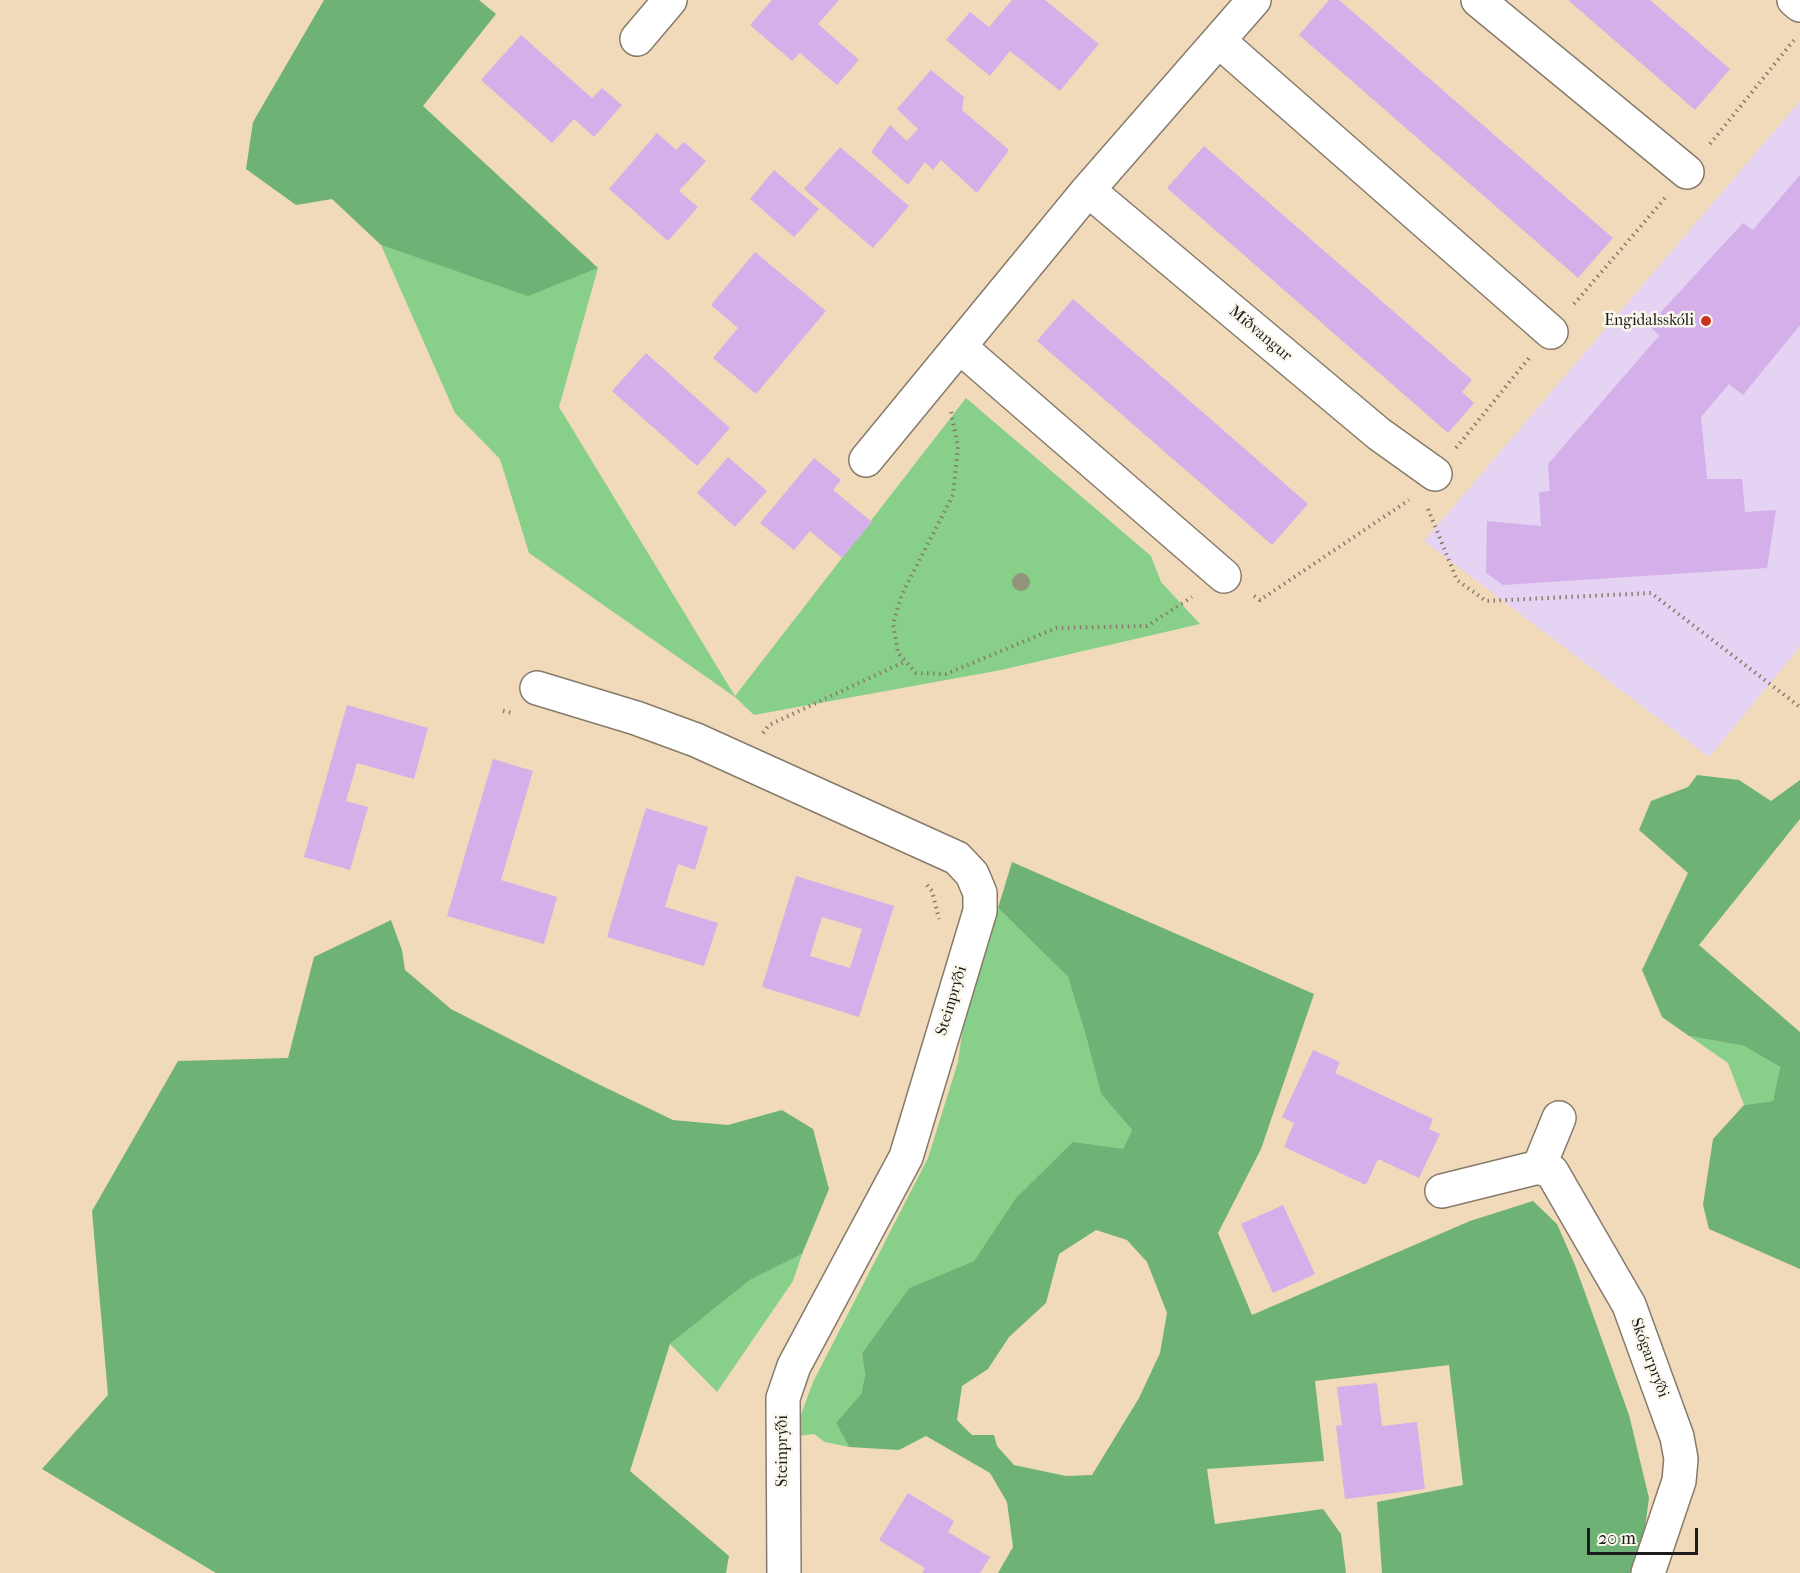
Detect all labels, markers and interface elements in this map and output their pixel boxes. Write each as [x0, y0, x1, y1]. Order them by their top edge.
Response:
street label: Miðvangur [1225, 302, 1295, 366]
place label: Engidalsskóli [1604, 311, 1694, 331]
marker: Engidalsskóli [1699, 314, 1713, 328]
street label: Steinprýði [932, 964, 972, 1038]
street label: Skógarprýði [1626, 1316, 1672, 1400]
street label: Steinprýði [773, 1415, 793, 1487]
scale bar [1590, 1516, 1701, 1554]
text: 20 m [1598, 1528, 1636, 1549]

